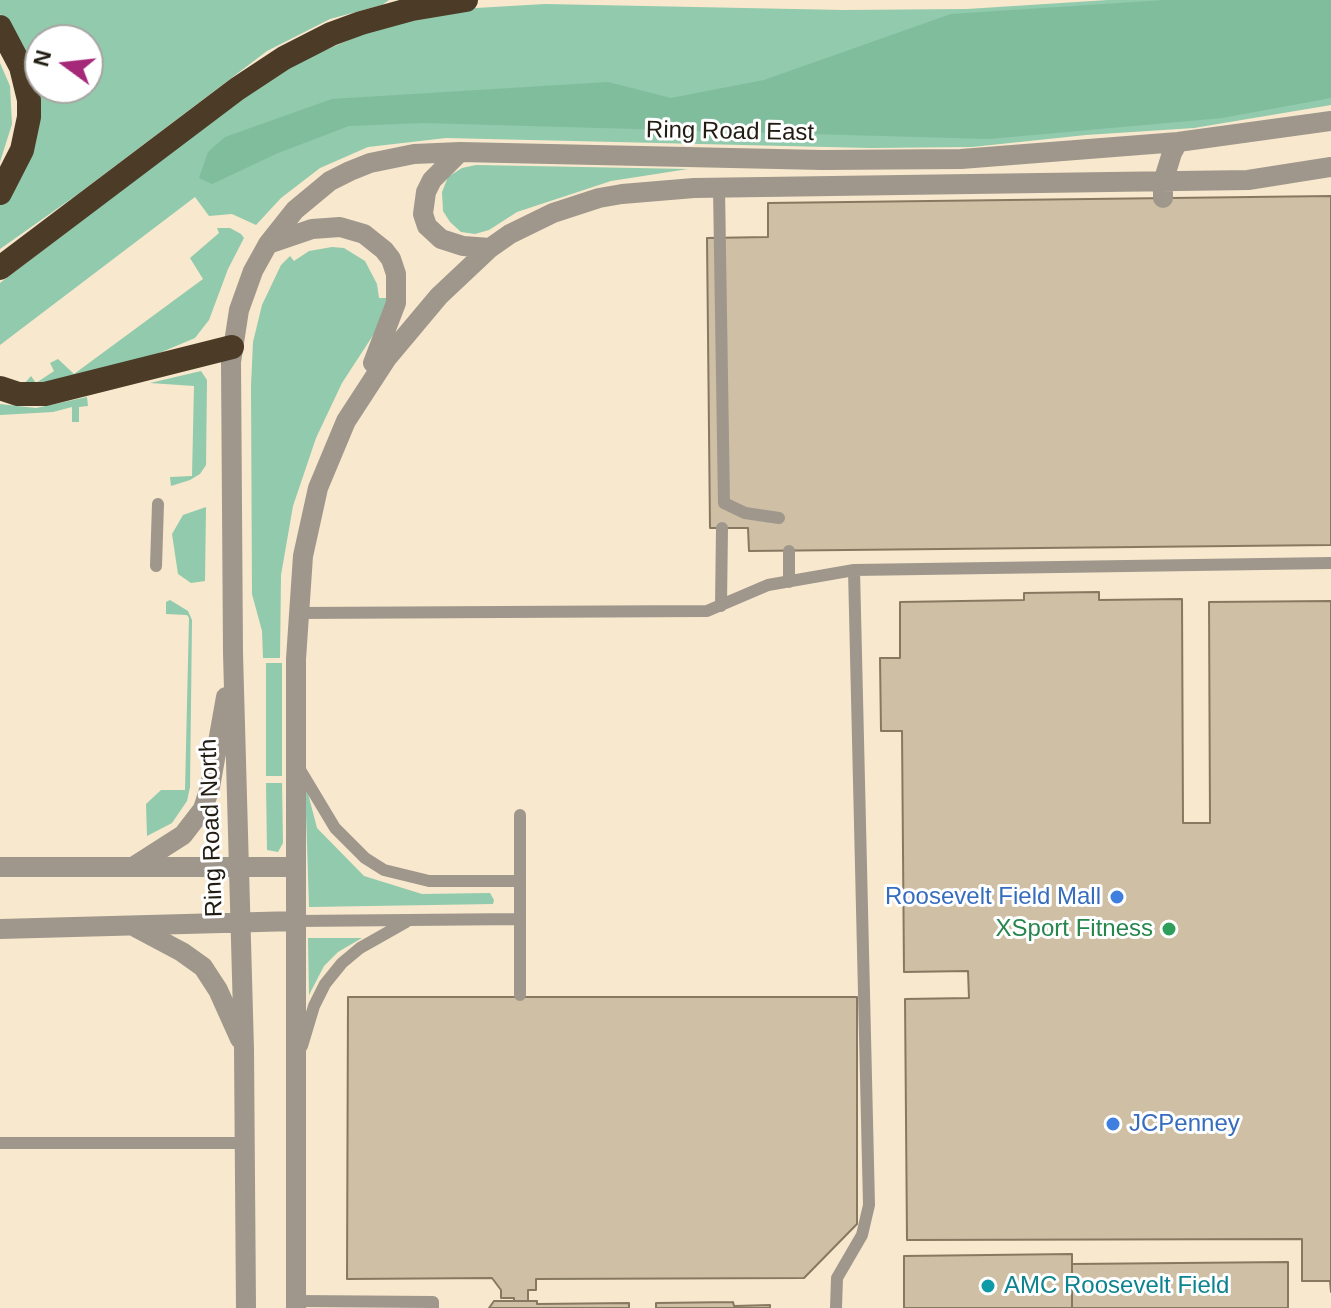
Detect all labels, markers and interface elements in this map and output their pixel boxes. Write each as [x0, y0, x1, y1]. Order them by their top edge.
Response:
north arrow [24, 24, 104, 104]
text: N [28, 47, 56, 69]
street label: Ring Road East [646, 116, 814, 148]
street label: Ring Road North [194, 738, 230, 918]
place label: Roosevelt Field Mall [885, 883, 1101, 911]
marker: Roosevelt Field Mall [1108, 888, 1126, 906]
place label: XSport Fitness [996, 915, 1153, 943]
marker: XSport Fitness [1160, 920, 1178, 938]
place label: JCPenney [1129, 1110, 1240, 1138]
marker: JCPenney [1104, 1115, 1122, 1133]
place label: AMC Roosevelt Field [1004, 1272, 1229, 1300]
marker: AMC Roosevelt Field [979, 1277, 997, 1295]

